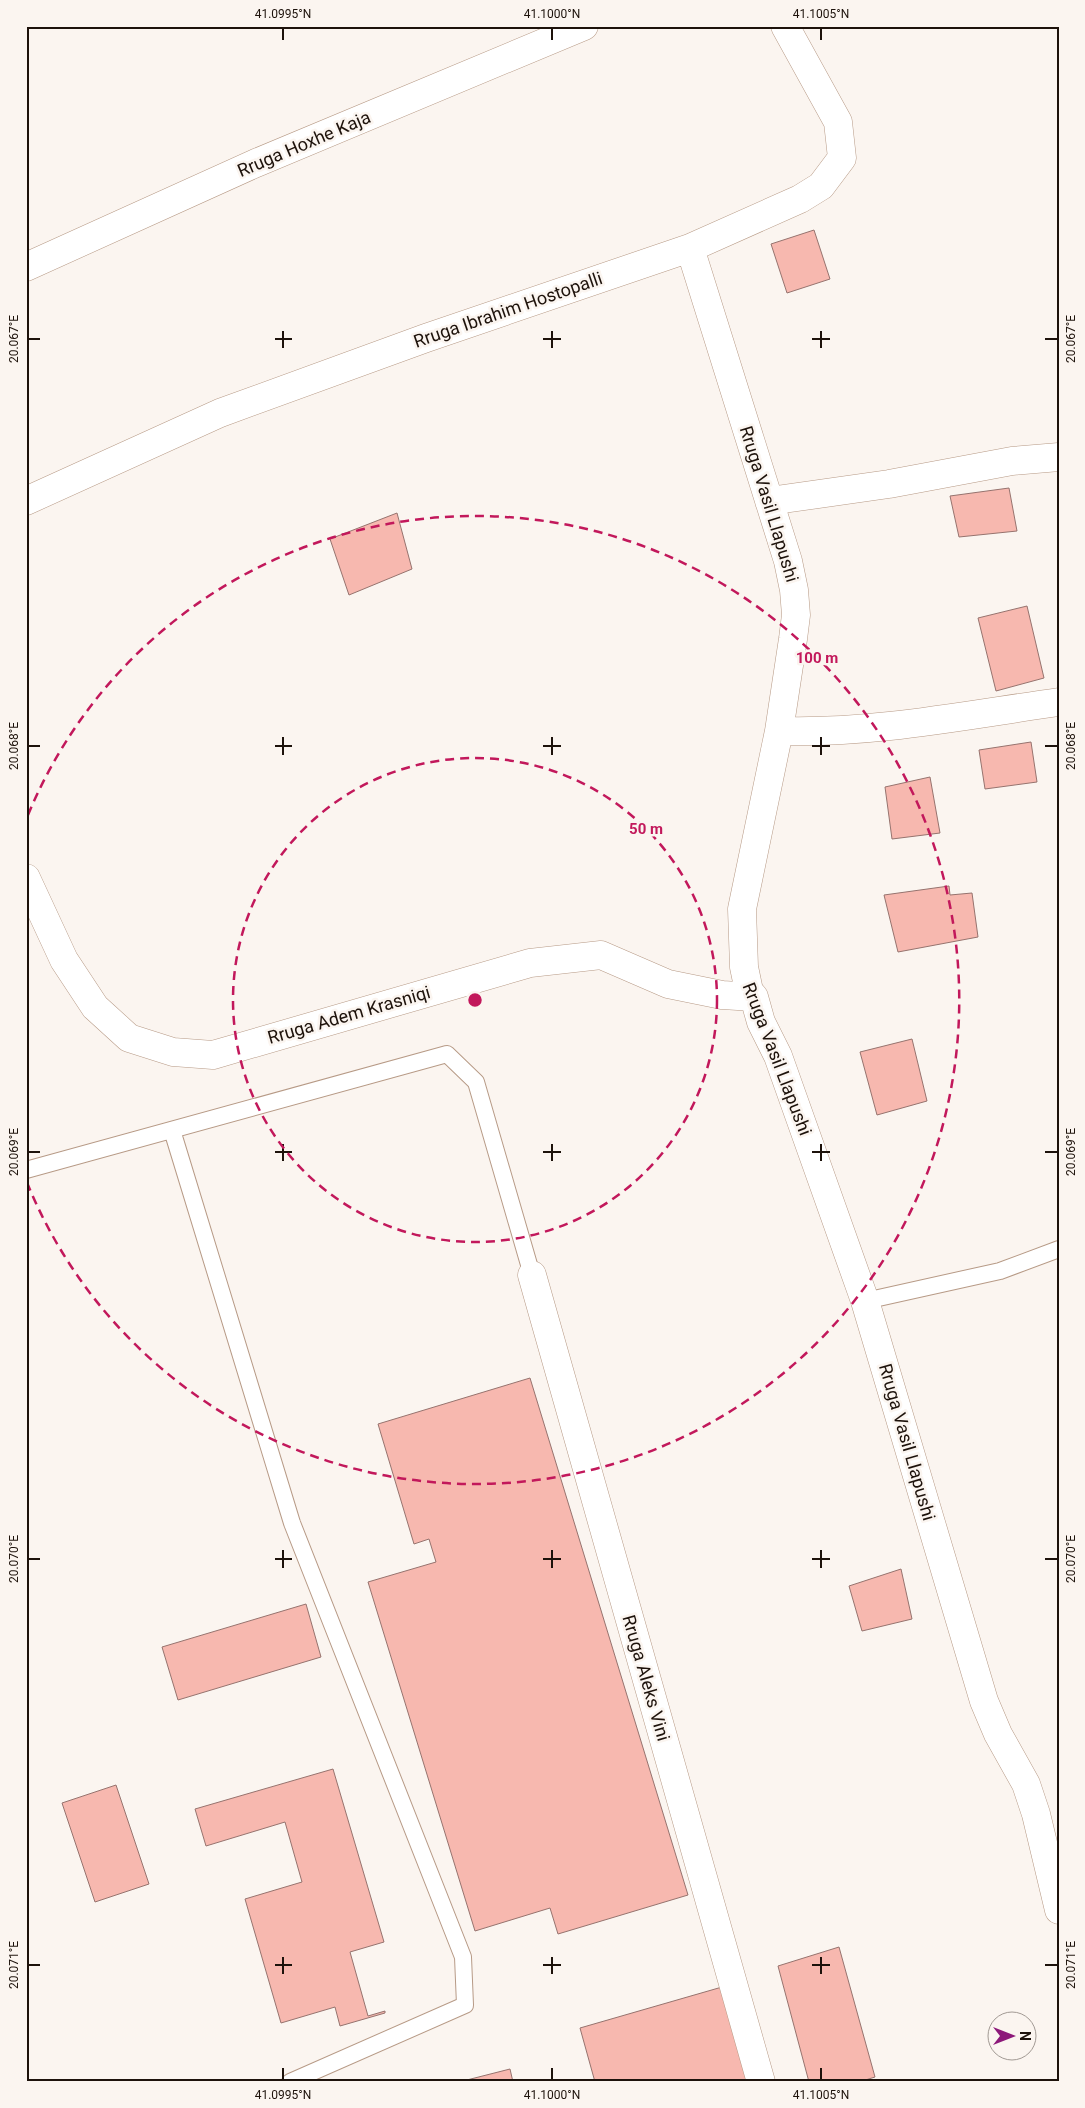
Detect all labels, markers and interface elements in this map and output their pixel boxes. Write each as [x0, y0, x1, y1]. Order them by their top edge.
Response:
text: 41.0995°N [255, 7, 311, 21]
text: 41.1000°N [524, 7, 580, 21]
text: 41.1005°N [793, 7, 849, 21]
street label: Rruga Hoxhe Kaja [234, 106, 373, 181]
street label: Rruga Ibrahim Hostopalli [411, 267, 605, 352]
text: 20.067°E [7, 315, 21, 363]
text: 20.067°E [1064, 315, 1078, 363]
street label: Rruga Vasil Llapushi [736, 423, 803, 585]
text: 100 m [796, 649, 838, 667]
text: 20.068°E [7, 722, 21, 770]
text: 20.068°E [1064, 722, 1078, 770]
text: 50 m [629, 820, 663, 838]
street label: Rruga Vasil Llapushi [739, 979, 816, 1138]
street label: Rruga Adem Krasniqi [265, 981, 433, 1048]
centre of rings [466, 991, 484, 1009]
text: 20.069°E [7, 1128, 21, 1176]
text: 20.069°E [1064, 1128, 1078, 1176]
street label: Rruga Vasil Llapushi [875, 1361, 940, 1523]
text: 20.070°E [7, 1535, 21, 1583]
text: 20.070°E [1064, 1535, 1078, 1583]
street label: Rruga Aleks Vini [618, 1612, 675, 1743]
text: 20.071°E [7, 1941, 21, 1989]
text: 20.071°E [1064, 1941, 1078, 1989]
north arrow [988, 2010, 1038, 2060]
text: N [1017, 2031, 1033, 2041]
text: 41.0995°N [255, 2088, 311, 2102]
text: 41.1000°N [524, 2088, 580, 2102]
text: 41.1005°N [793, 2088, 849, 2102]

